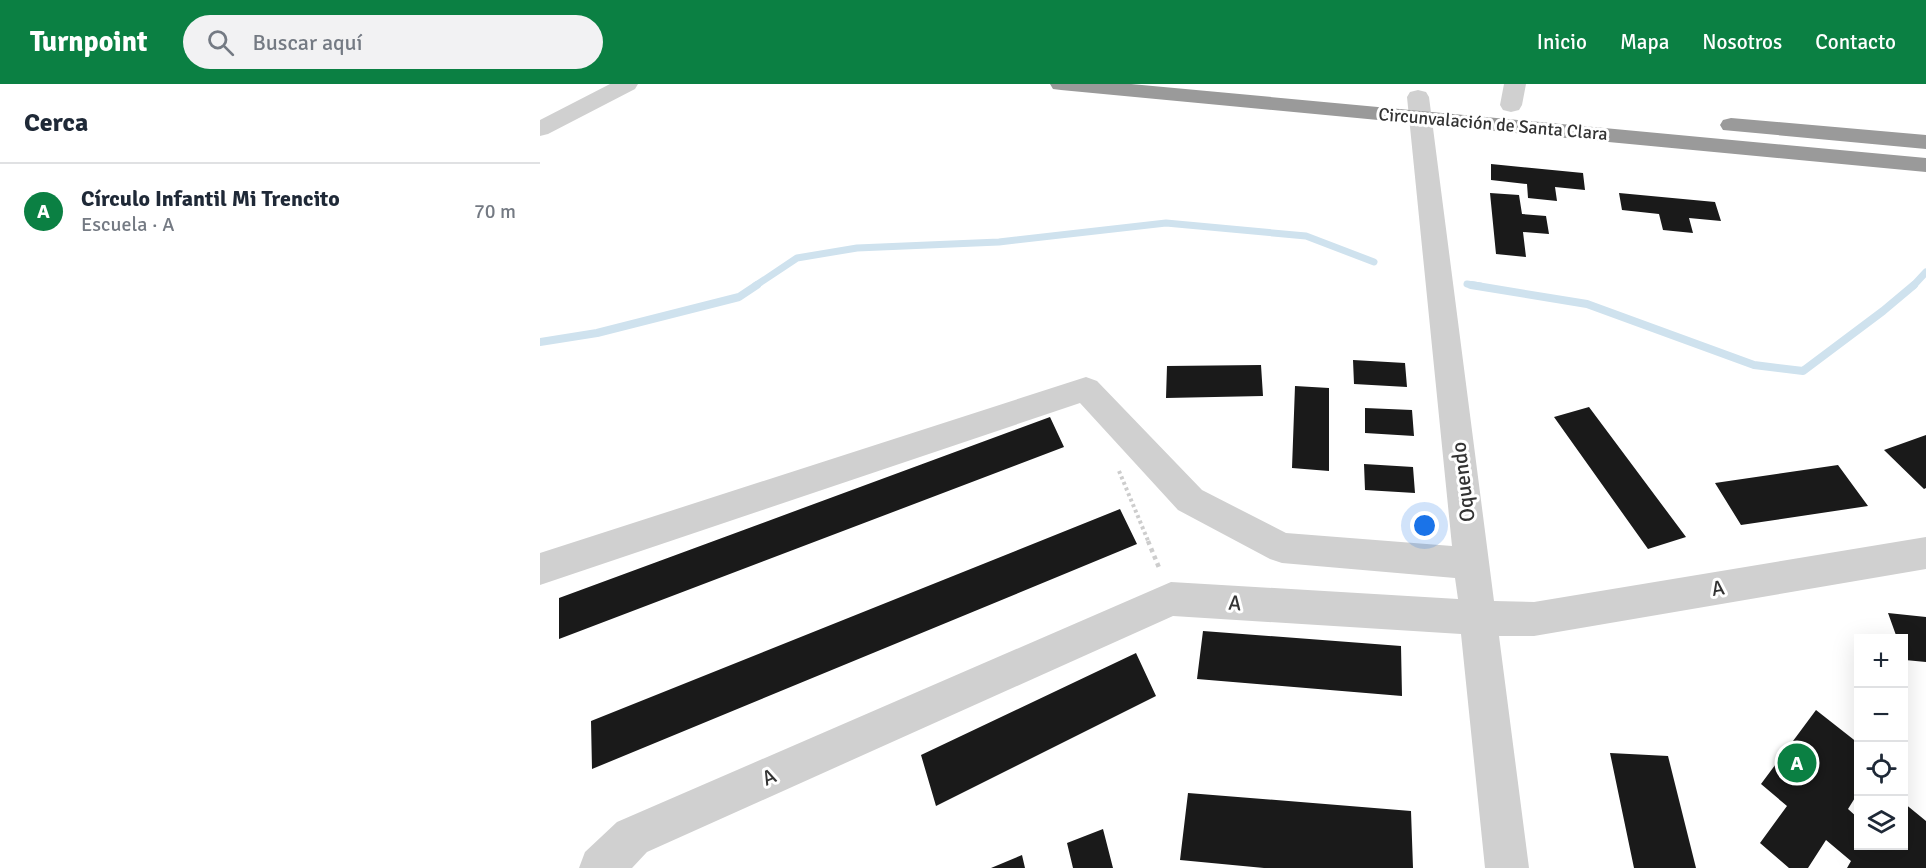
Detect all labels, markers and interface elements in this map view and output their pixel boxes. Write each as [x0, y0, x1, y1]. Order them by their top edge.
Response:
search box [183, 15, 603, 69]
text: Turnpoint [30, 25, 147, 59]
icon: search [204, 26, 237, 59]
text: Buscar aquí [252, 29, 363, 56]
text: Inicio [1537, 29, 1587, 55]
text: Mapa [1620, 29, 1669, 55]
text: Nosotros [1702, 29, 1782, 55]
text: Contacto [1815, 29, 1896, 55]
street label: Circunvalación de Santa Clara [1377, 103, 1609, 145]
text: Cerca [24, 107, 88, 139]
text: Círculo Infantil Mi Trencito [81, 185, 340, 212]
text: A [37, 199, 50, 224]
text: 70 m [474, 199, 516, 224]
text: Escuela · A [81, 212, 175, 237]
street label: Oquendo [1445, 441, 1481, 523]
your location [1410, 511, 1439, 540]
street label: A [1710, 574, 1727, 602]
street label: A [1228, 590, 1242, 616]
map controls [1854, 634, 1908, 850]
button: + [1854, 634, 1908, 688]
button: − [1854, 688, 1908, 742]
pin: A [1778, 740, 1816, 786]
button: locate [1854, 742, 1908, 796]
street label: A [758, 762, 780, 791]
button: layers [1854, 796, 1908, 850]

